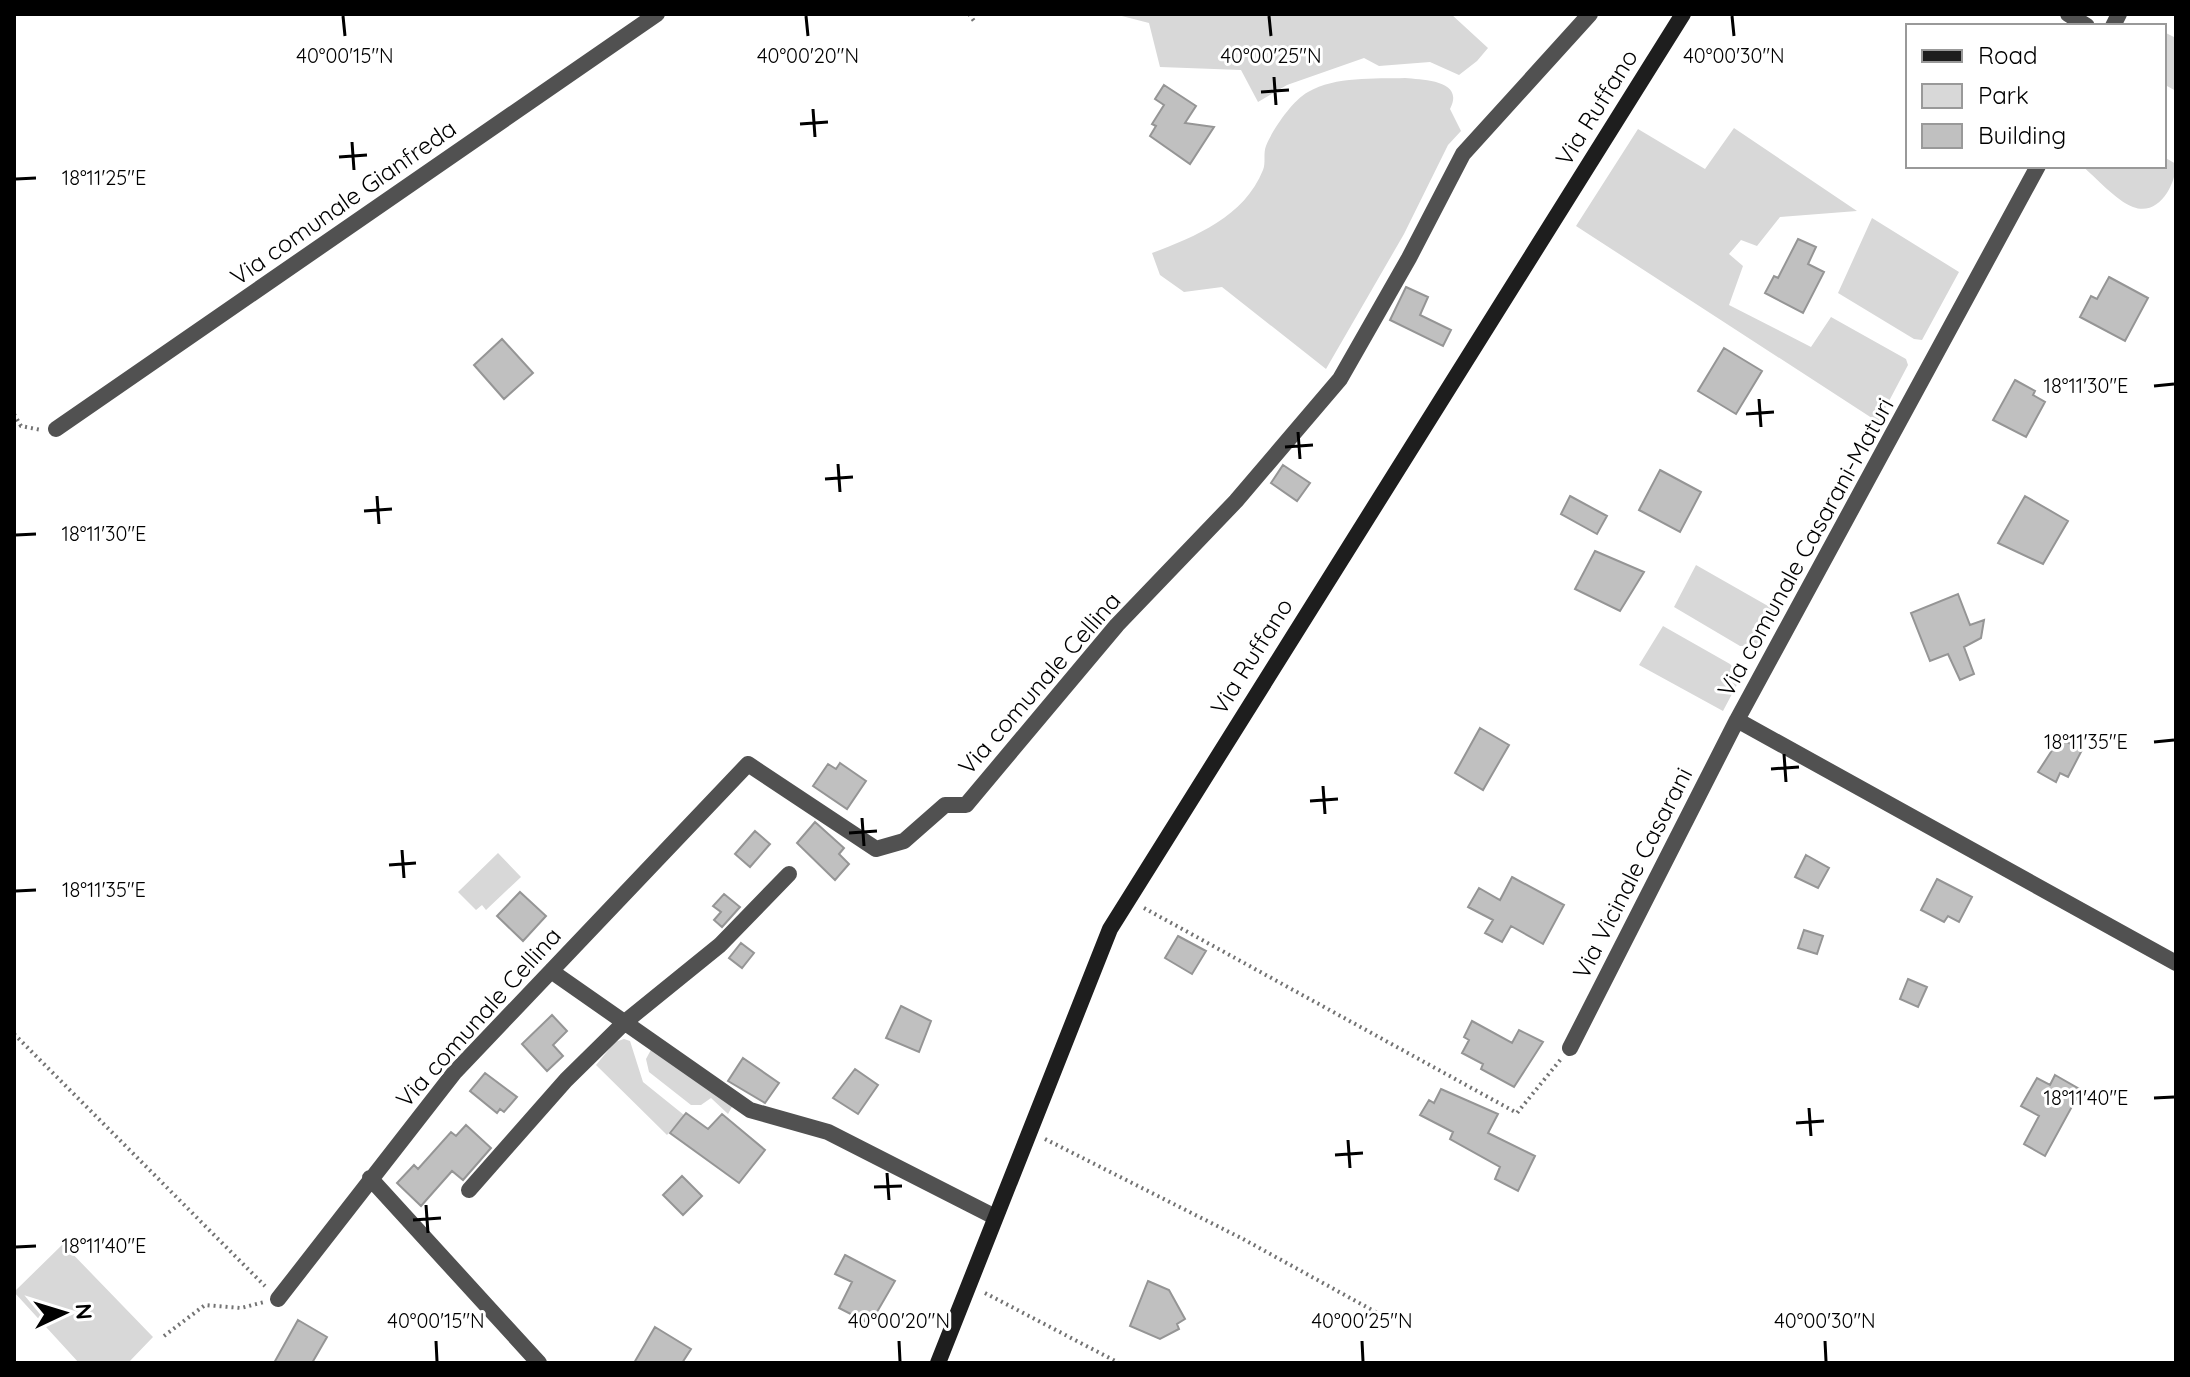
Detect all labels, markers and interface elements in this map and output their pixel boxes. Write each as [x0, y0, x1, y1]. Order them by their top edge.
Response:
legend [1906, 24, 2166, 168]
text: Road [1978, 40, 2038, 70]
text: 40°00'15"N [296, 43, 394, 68]
text: 40°00'20"N [757, 43, 859, 68]
text: 40°00'25"N [1221, 43, 1321, 68]
street label: Via Ruffano [1548, 43, 1644, 171]
text: 40°00'30"N [1683, 43, 1785, 68]
text: Park [1978, 80, 2029, 110]
street label: Via comunale Gianfreda [224, 113, 462, 291]
text: Building [1978, 120, 2066, 150]
text: 18°11'25"E [62, 165, 146, 190]
text: 18°11'30"E [2044, 373, 2128, 398]
street label: Via comunale Casarani-Maturi [1710, 392, 1900, 702]
text: 18°11'30"E [62, 521, 146, 546]
street label: Via comunale Cellina [951, 586, 1127, 780]
street label: Via Ruffano [1203, 592, 1299, 720]
text: 18°11'35"E [2044, 729, 2128, 754]
street label: Via Vicinale Casarani [1566, 762, 1698, 984]
text: 18°11'35"E [62, 877, 146, 902]
street label: Via comunale Cellina [389, 921, 567, 1113]
text: 18°11'40"E [2044, 1085, 2128, 1110]
text: 18°11'40"E [62, 1233, 146, 1258]
north arrow [24, 1273, 104, 1353]
text: N [69, 1303, 98, 1321]
text: 40°00'15"N [387, 1308, 485, 1333]
text: 40°00'20"N [848, 1308, 950, 1333]
text: 40°00'25"N [1312, 1308, 1412, 1333]
text: 40°00'30"N [1774, 1308, 1876, 1333]

